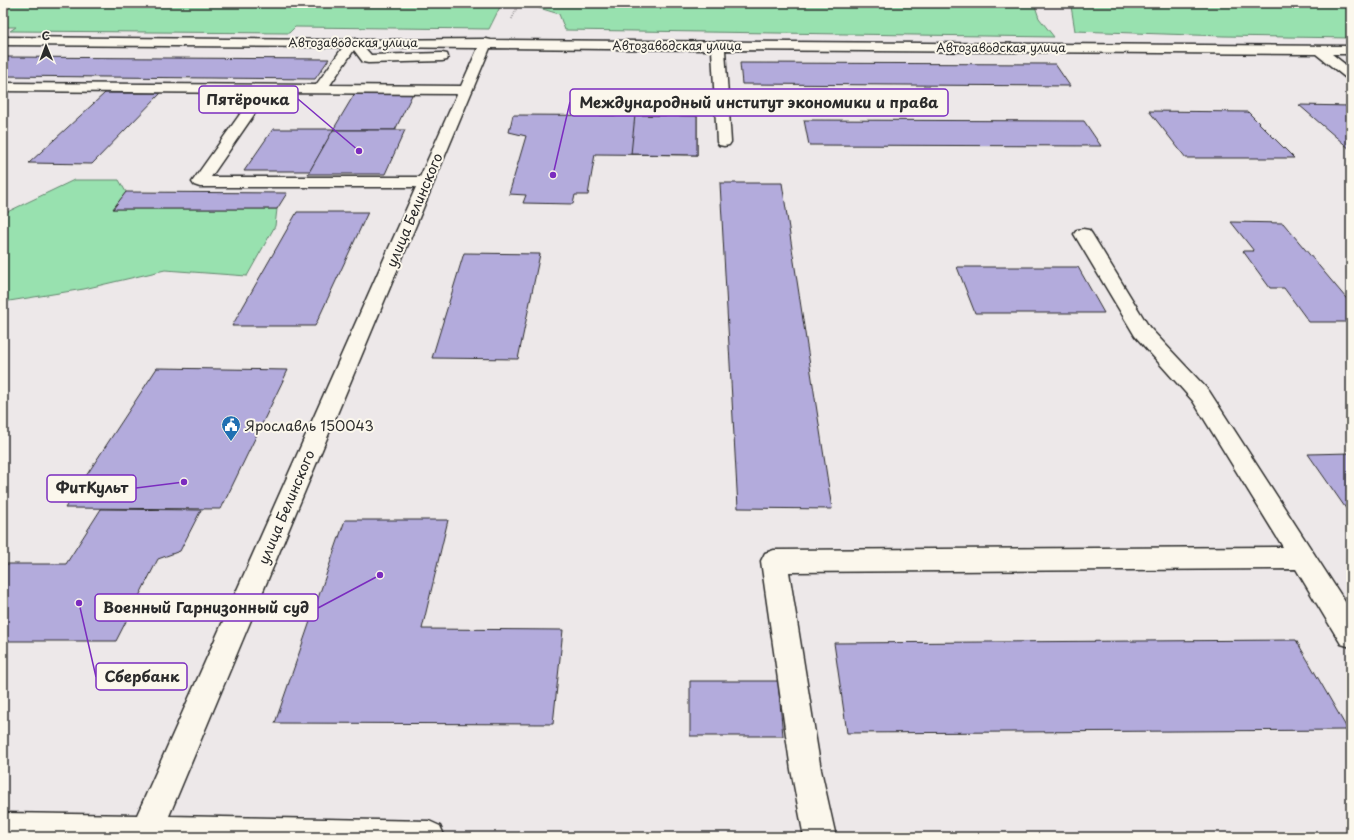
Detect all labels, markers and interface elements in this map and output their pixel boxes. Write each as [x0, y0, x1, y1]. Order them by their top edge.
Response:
north arrow [26, 26, 66, 66]
text: С [42, 27, 50, 44]
street label: Автозаводская улица [288, 33, 418, 51]
street label: Автозаводская улица [612, 36, 742, 54]
street label: Автозаводская улица [936, 38, 1066, 56]
callout: Пятёрочка [199, 86, 298, 113]
text: Пятёрочка [206, 87, 290, 110]
callout: Международный институт экономики и права [570, 89, 948, 116]
text: Международный институт экономики и права [580, 90, 939, 113]
street label: улица Белинского [380, 149, 448, 270]
public building icon: Ярославль 150043 [220, 414, 242, 442]
place label: Ярославль 150043 [244, 415, 374, 436]
street label: улица Белинского [252, 446, 320, 567]
callout: ФитКульт [47, 475, 136, 502]
text: ФитКульт [56, 475, 130, 498]
callout: Военный Гарнизонный суд [95, 594, 318, 621]
text: Военный Гарнизонный суд [103, 595, 309, 618]
callout: Сбербанк [96, 663, 187, 690]
text: Сбербанк [104, 664, 180, 687]

